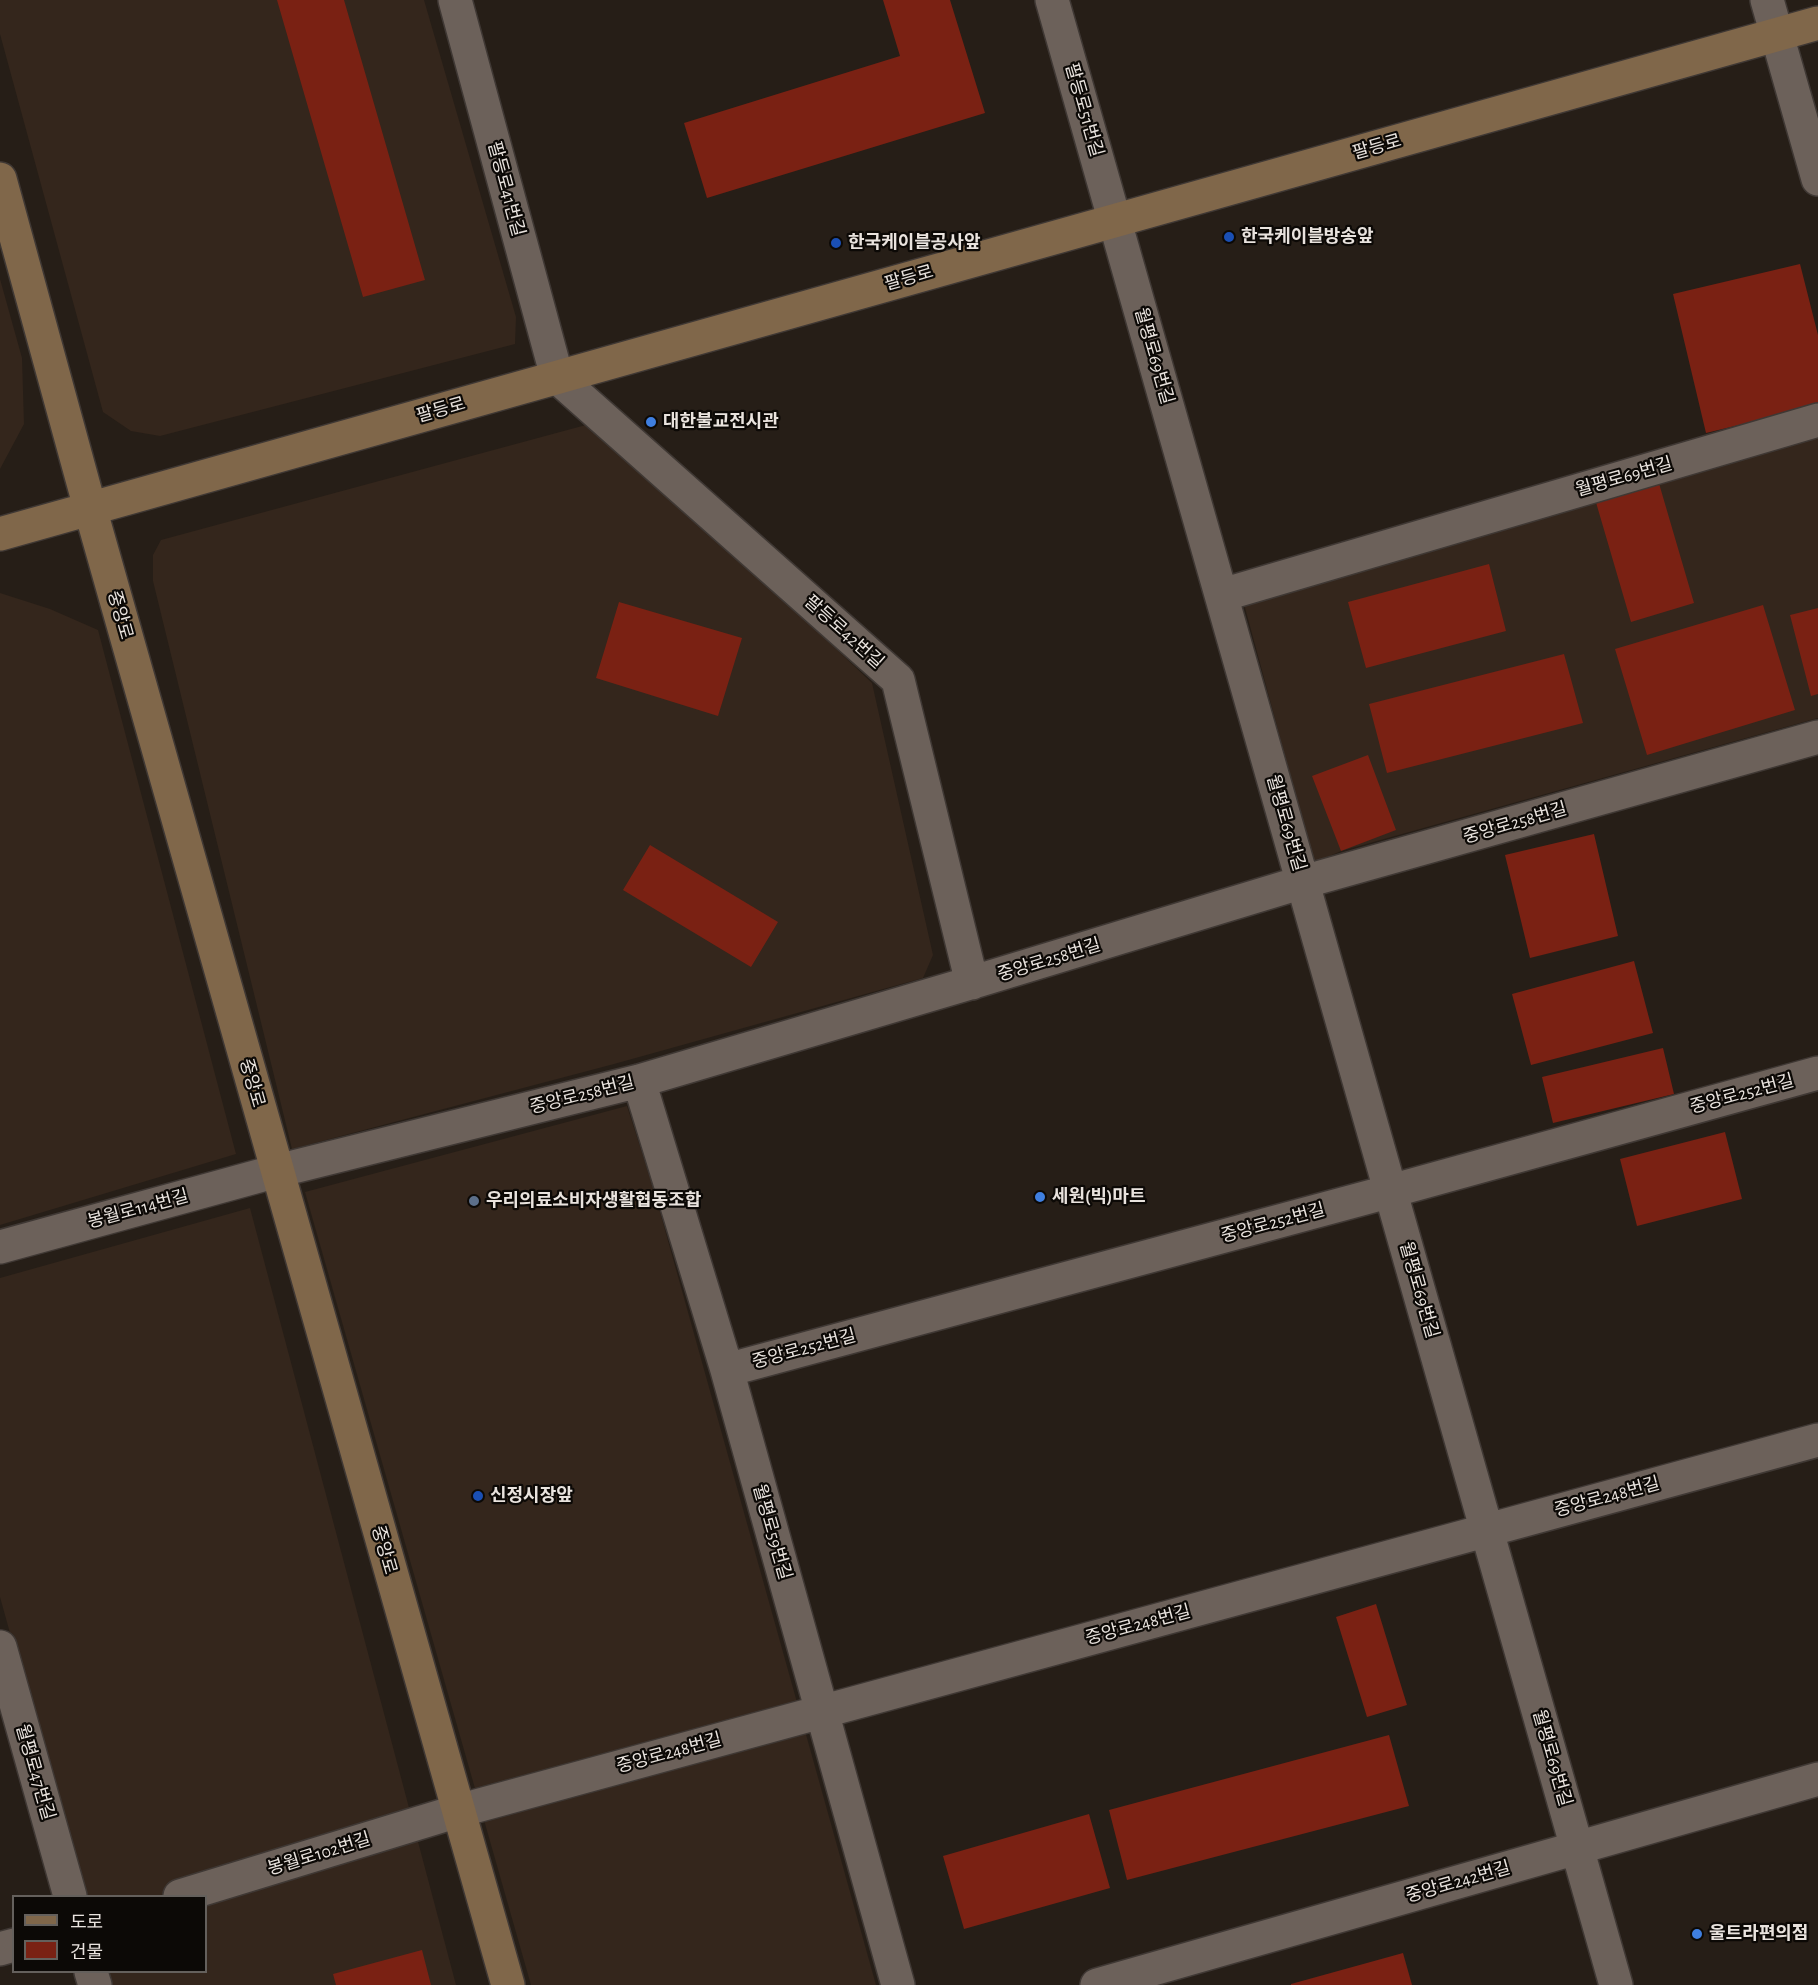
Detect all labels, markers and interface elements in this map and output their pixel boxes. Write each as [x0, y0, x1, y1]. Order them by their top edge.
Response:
street label: 팔등로51번길 [1060, 61, 1108, 159]
street label: 팔등로 [1350, 130, 1404, 164]
street label: 팔등로41번길 [483, 139, 529, 239]
place label: 한국케이블방송앞 [1241, 226, 1373, 248]
marker: 한국케이블방송앞 [1222, 230, 1236, 244]
place label: 한국케이블공사앞 [848, 232, 980, 254]
marker: 한국케이블공사앞 [829, 236, 843, 250]
street label: 팔등로 [882, 261, 936, 295]
street label: 월평로69번길 [1130, 305, 1178, 407]
street label: 팔등로 [414, 393, 468, 427]
place label: 대한불교전시관 [663, 411, 779, 433]
marker: 대한불교전시관 [644, 415, 658, 429]
street label: 월평로69번길 [1573, 453, 1675, 501]
street label: 중앙로 [103, 588, 137, 642]
street label: 팔등로42번길 [800, 591, 888, 673]
street label: 월평로69번길 [1262, 772, 1310, 874]
street label: 중앙로258번길 [1461, 798, 1569, 848]
street label: 중앙로258번길 [995, 934, 1103, 986]
street label: 중앙로 [235, 1056, 269, 1110]
street label: 중앙로252번길 [1688, 1070, 1796, 1118]
street label: 중앙로258번길 [527, 1072, 637, 1118]
street label: 봉월로114번길 [85, 1185, 191, 1233]
place label: 세원(빅)마트 [1052, 1186, 1146, 1208]
place label: 우리의료소비자생활협동조합 [486, 1190, 701, 1212]
marker: 세원(빅)마트 [1033, 1190, 1047, 1204]
marker: 우리의료소비자생활협동조합 [467, 1194, 481, 1208]
street label: 중앙로252번길 [1219, 1199, 1327, 1247]
street label: 월평로69번길 [1395, 1239, 1443, 1341]
street label: 중앙로252번길 [750, 1325, 858, 1373]
street label: 중앙로248번길 [1552, 1473, 1662, 1521]
street label: 월평로59번길 [748, 1482, 796, 1582]
place label: 신정시장앞 [490, 1485, 573, 1507]
marker: 신정시장앞 [471, 1489, 485, 1503]
street label: 중앙로 [367, 1523, 401, 1577]
street label: 중앙로248번길 [1083, 1601, 1193, 1649]
street label: 월평로69번길 [1528, 1707, 1576, 1809]
street label: 월평로47번길 [11, 1721, 59, 1823]
street label: 중앙로248번길 [614, 1729, 724, 1777]
street label: 봉월로102번길 [265, 1828, 373, 1880]
street label: 중앙로242번길 [1403, 1857, 1513, 1907]
legend [12, 1895, 207, 1973]
text: 도로 [70, 1914, 103, 1932]
place label: 울트라편의점 [1709, 1923, 1808, 1945]
marker: 울트라편의점 [1690, 1927, 1704, 1941]
text: 건물 [70, 1944, 103, 1962]

